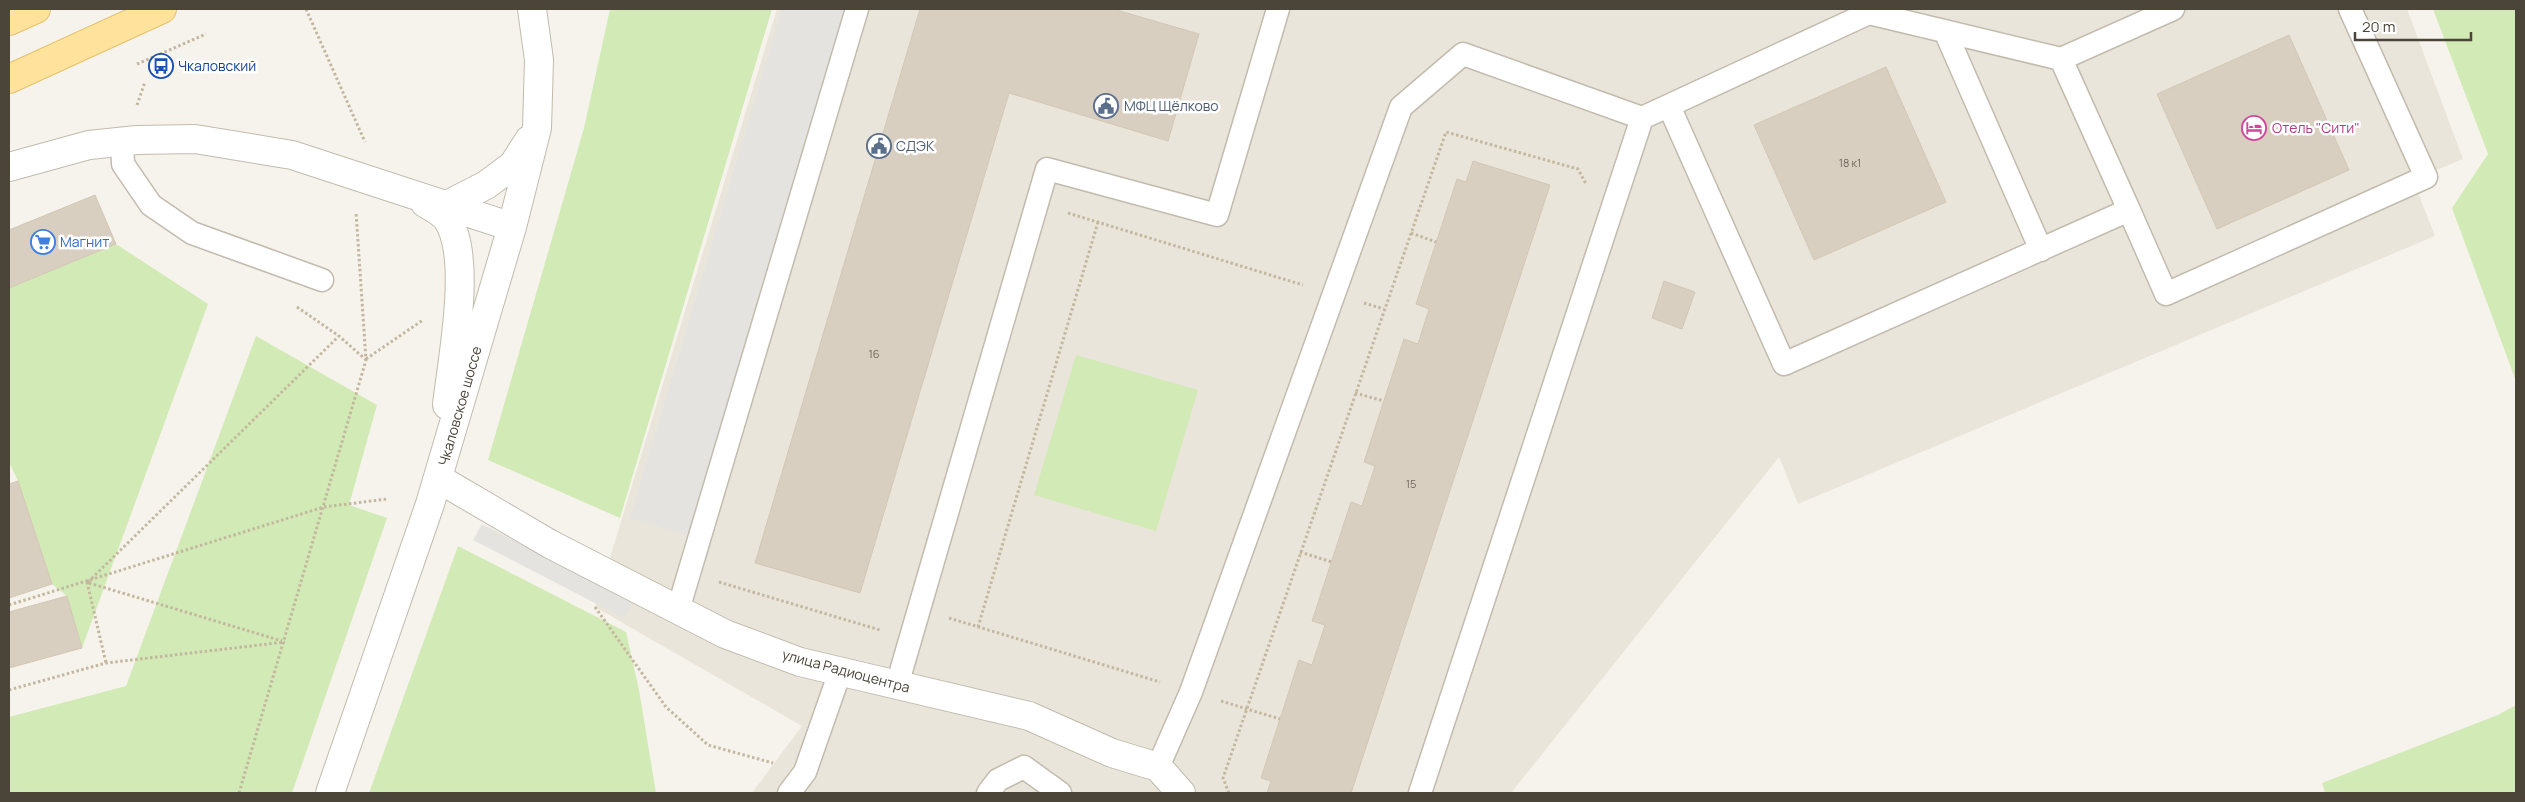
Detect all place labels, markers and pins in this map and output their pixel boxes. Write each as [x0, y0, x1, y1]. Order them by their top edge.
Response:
bus stop icon: Чкаловский [148, 53, 174, 79]
place label: Чкаловский [178, 56, 256, 75]
public building icon: МФЦ Щёлково [1093, 93, 1119, 119]
place label: МФЦ Щёлково [1124, 96, 1219, 115]
hotel icon: Отель "Сити" [2241, 115, 2267, 141]
place label: Отель "Сити" [2272, 118, 2360, 137]
public building icon: СДЭК [866, 133, 892, 159]
place label: СДЭК [896, 136, 935, 155]
supermarket icon: Магнит [30, 229, 56, 255]
place label: Магнит [60, 232, 109, 251]

